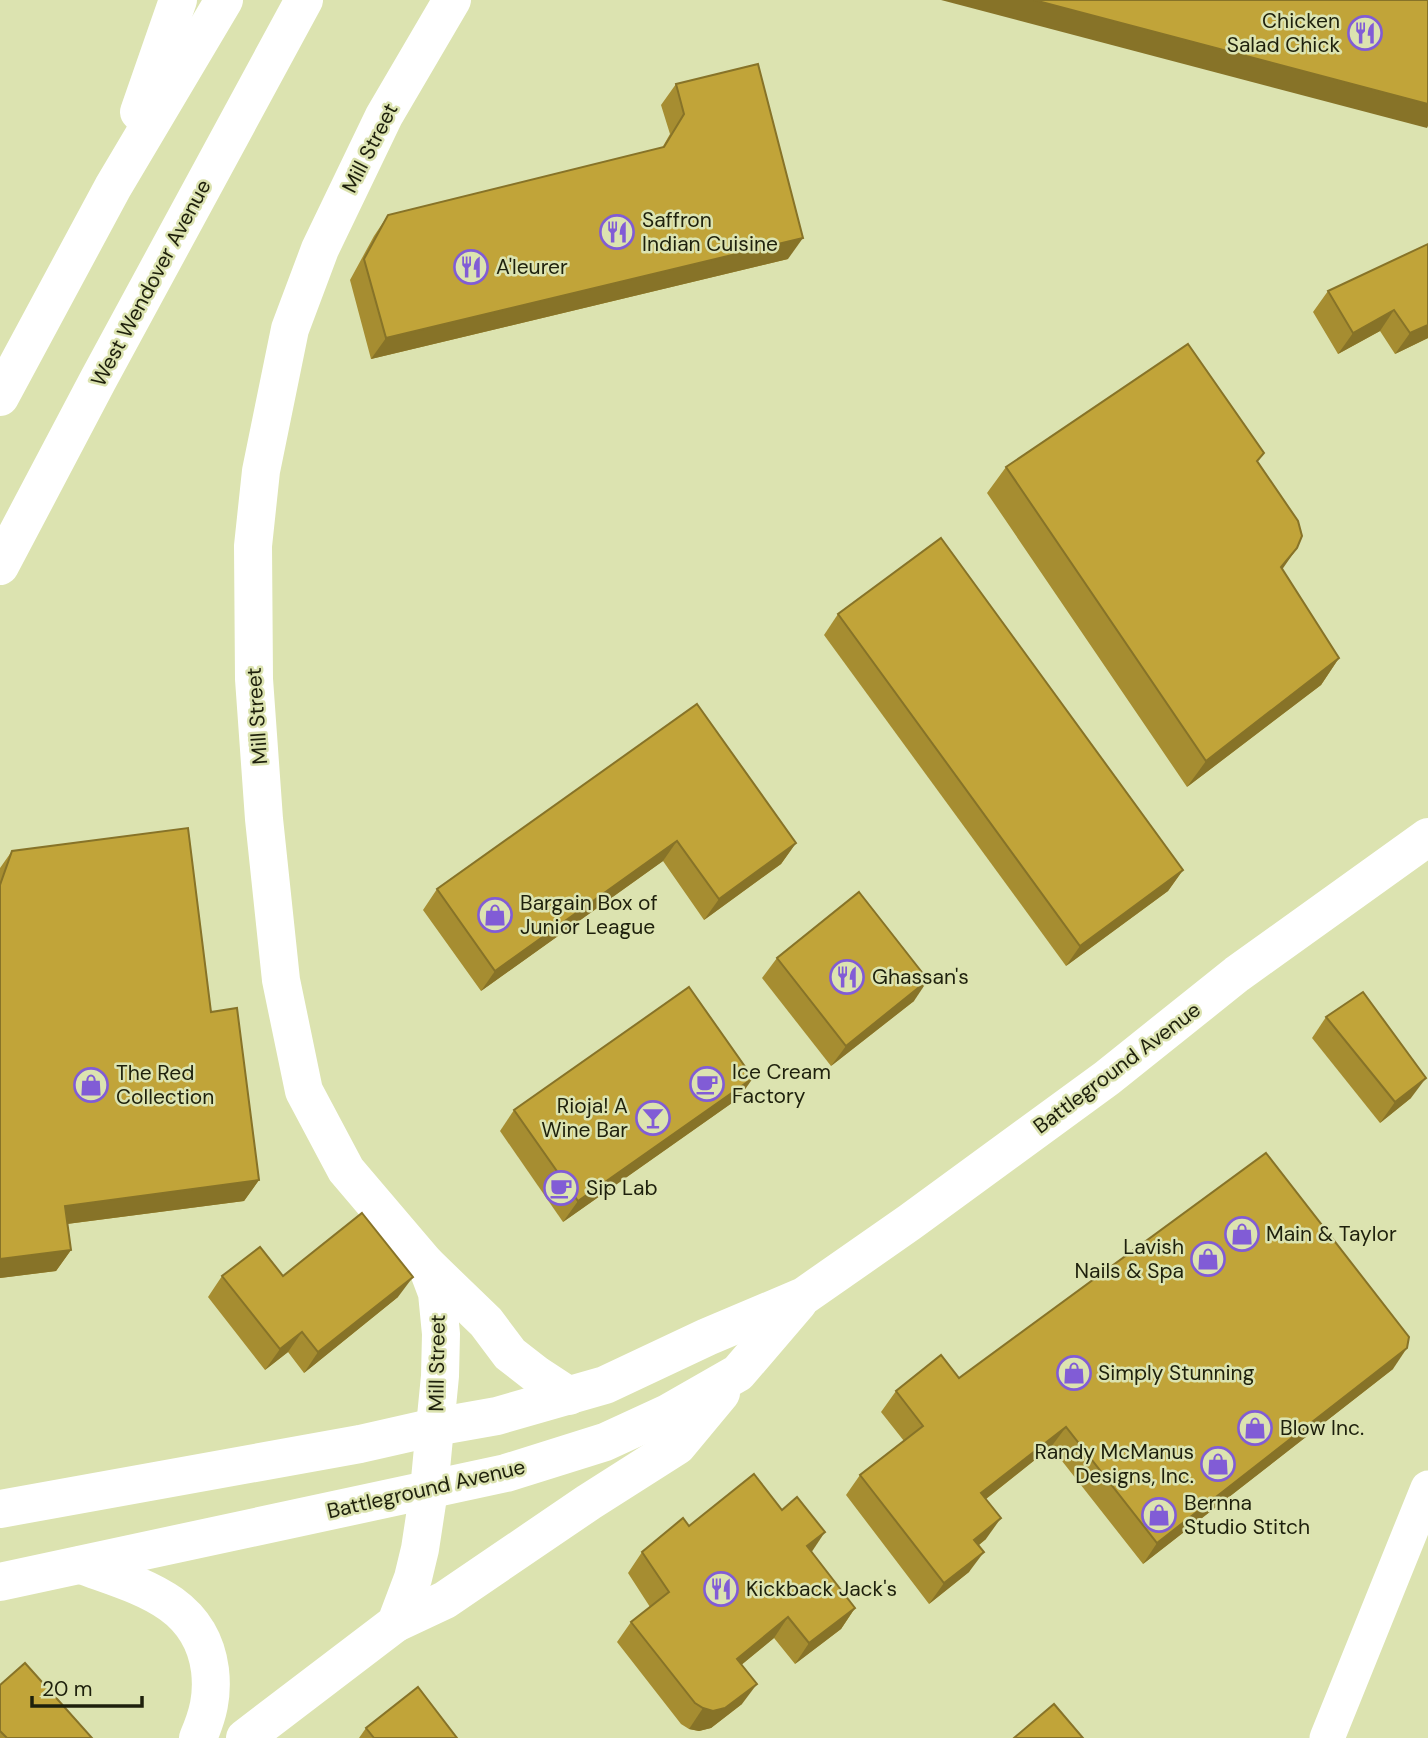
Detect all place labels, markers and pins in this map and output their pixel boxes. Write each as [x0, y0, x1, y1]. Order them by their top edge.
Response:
place label: Chicken Salad Chick [1227, 7, 1340, 59]
restaurant icon: Chicken Salad Chick [1346, 14, 1384, 52]
place label: Saffron Indian Cuisine [642, 206, 778, 258]
restaurant icon: Saffron Indian Cuisine [598, 213, 636, 251]
restaurant icon: A'leurer [452, 248, 490, 286]
place label: A'leurer [496, 253, 568, 281]
place label: Bargain Box of Junior League [520, 889, 658, 941]
shop icon: Bargain Box of Junior League [476, 896, 514, 934]
restaurant icon: Ghassan's [828, 958, 866, 996]
place label: Ghassan's [872, 963, 969, 991]
place label: Ice Cream Factory [732, 1058, 831, 1110]
place label: The Red Collection [116, 1059, 214, 1111]
cafe icon: Ice Cream Factory [688, 1065, 726, 1103]
shop icon: The Red Collection [72, 1066, 110, 1104]
place label: Rioja! A Wine Bar [541, 1092, 628, 1144]
bar icon: Rioja! A Wine Bar [634, 1099, 672, 1137]
cafe icon: Sip Lab [542, 1169, 580, 1207]
place label: Sip Lab [586, 1174, 658, 1202]
shop icon: Main & Taylor [1223, 1215, 1261, 1253]
place label: Main & Taylor [1266, 1220, 1397, 1248]
place label: Lavish Nails & Spa [1074, 1233, 1184, 1285]
shop icon: Lavish Nails & Spa [1189, 1240, 1227, 1278]
shop icon: Simply Stunning [1055, 1354, 1093, 1392]
place label: Simply Stunning [1098, 1359, 1255, 1387]
shop icon: Blow Inc. [1236, 1409, 1274, 1447]
place label: Blow Inc. [1280, 1414, 1364, 1442]
place label: Randy McManus Designs, Inc. [1035, 1438, 1194, 1490]
shop icon: Randy McManus Designs, Inc. [1199, 1445, 1237, 1483]
place label: Bernna Studio Stitch [1184, 1489, 1310, 1541]
shop icon: Bernna Studio Stitch [1140, 1496, 1178, 1534]
restaurant icon: Kickback Jack's [702, 1570, 740, 1608]
place label: Kickback Jack's [746, 1575, 897, 1603]

